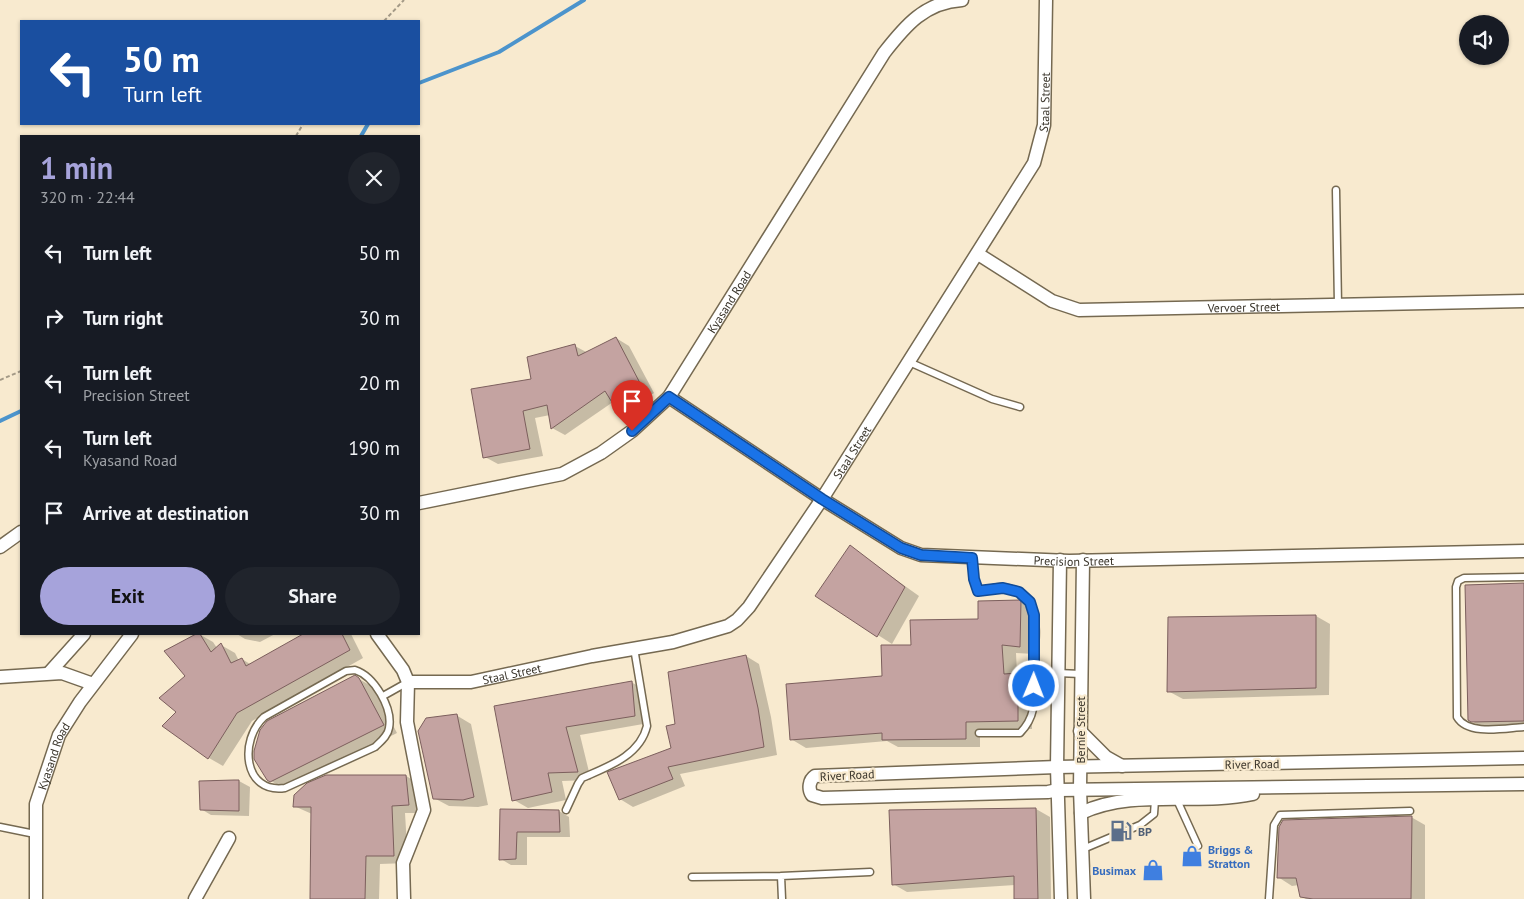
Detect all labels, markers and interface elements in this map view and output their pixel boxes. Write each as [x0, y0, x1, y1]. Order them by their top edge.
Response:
map controls [1459, 15, 1509, 65]
button: sound [1459, 15, 1509, 65]
text: 50 m [123, 36, 200, 82]
icon: left [40, 40, 105, 105]
street label: Staal Street [1035, 72, 1052, 134]
text: Turn left [123, 80, 202, 108]
text: 1 min [40, 148, 113, 187]
button: close [348, 152, 400, 204]
text: 320 m · 22:44 [40, 187, 135, 207]
icon: left [40, 239, 68, 267]
text: Turn left [83, 241, 152, 265]
text: 50 m [359, 241, 400, 265]
street label: Kyasand Road [703, 268, 754, 336]
street label: Vervoer Street [1206, 298, 1280, 315]
icon: right [40, 304, 68, 332]
text: Turn right [83, 306, 163, 330]
text: 30 m [359, 306, 400, 330]
text: Turn left [83, 361, 152, 385]
icon: left [40, 369, 68, 397]
text: 20 m [359, 371, 400, 395]
pin [611, 380, 653, 431]
text: Precision Street [83, 385, 190, 405]
icon: arrive [618, 387, 646, 415]
street label: Staal Street [829, 423, 874, 481]
text: Turn left [83, 426, 152, 450]
icon: left [40, 434, 68, 462]
text: 190 m [348, 436, 400, 460]
text: Kyasand Road [83, 450, 177, 470]
icon: arrive [40, 499, 68, 527]
text: Arrive at destination [83, 501, 249, 525]
text: 30 m [359, 501, 400, 525]
street label: Precision Street [1033, 552, 1114, 569]
button: Exit [40, 567, 215, 625]
button: Share [225, 567, 400, 625]
position arrow [1007, 659, 1059, 711]
street label: Staal Street [481, 660, 542, 687]
street label: Bernie Street [1073, 697, 1088, 763]
street label: Kyasand Road [34, 719, 73, 792]
street label: River Road [1224, 756, 1280, 772]
street label: River Road [819, 766, 875, 784]
fuel station icon: BP [1108, 818, 1134, 844]
place label: BP [1138, 824, 1152, 839]
place label: Briggs & Stratton [1208, 842, 1253, 871]
shop icon: Briggs & Stratton [1179, 843, 1205, 869]
shop icon: Busimax [1140, 857, 1166, 883]
place label: Busimax [1092, 863, 1137, 878]

